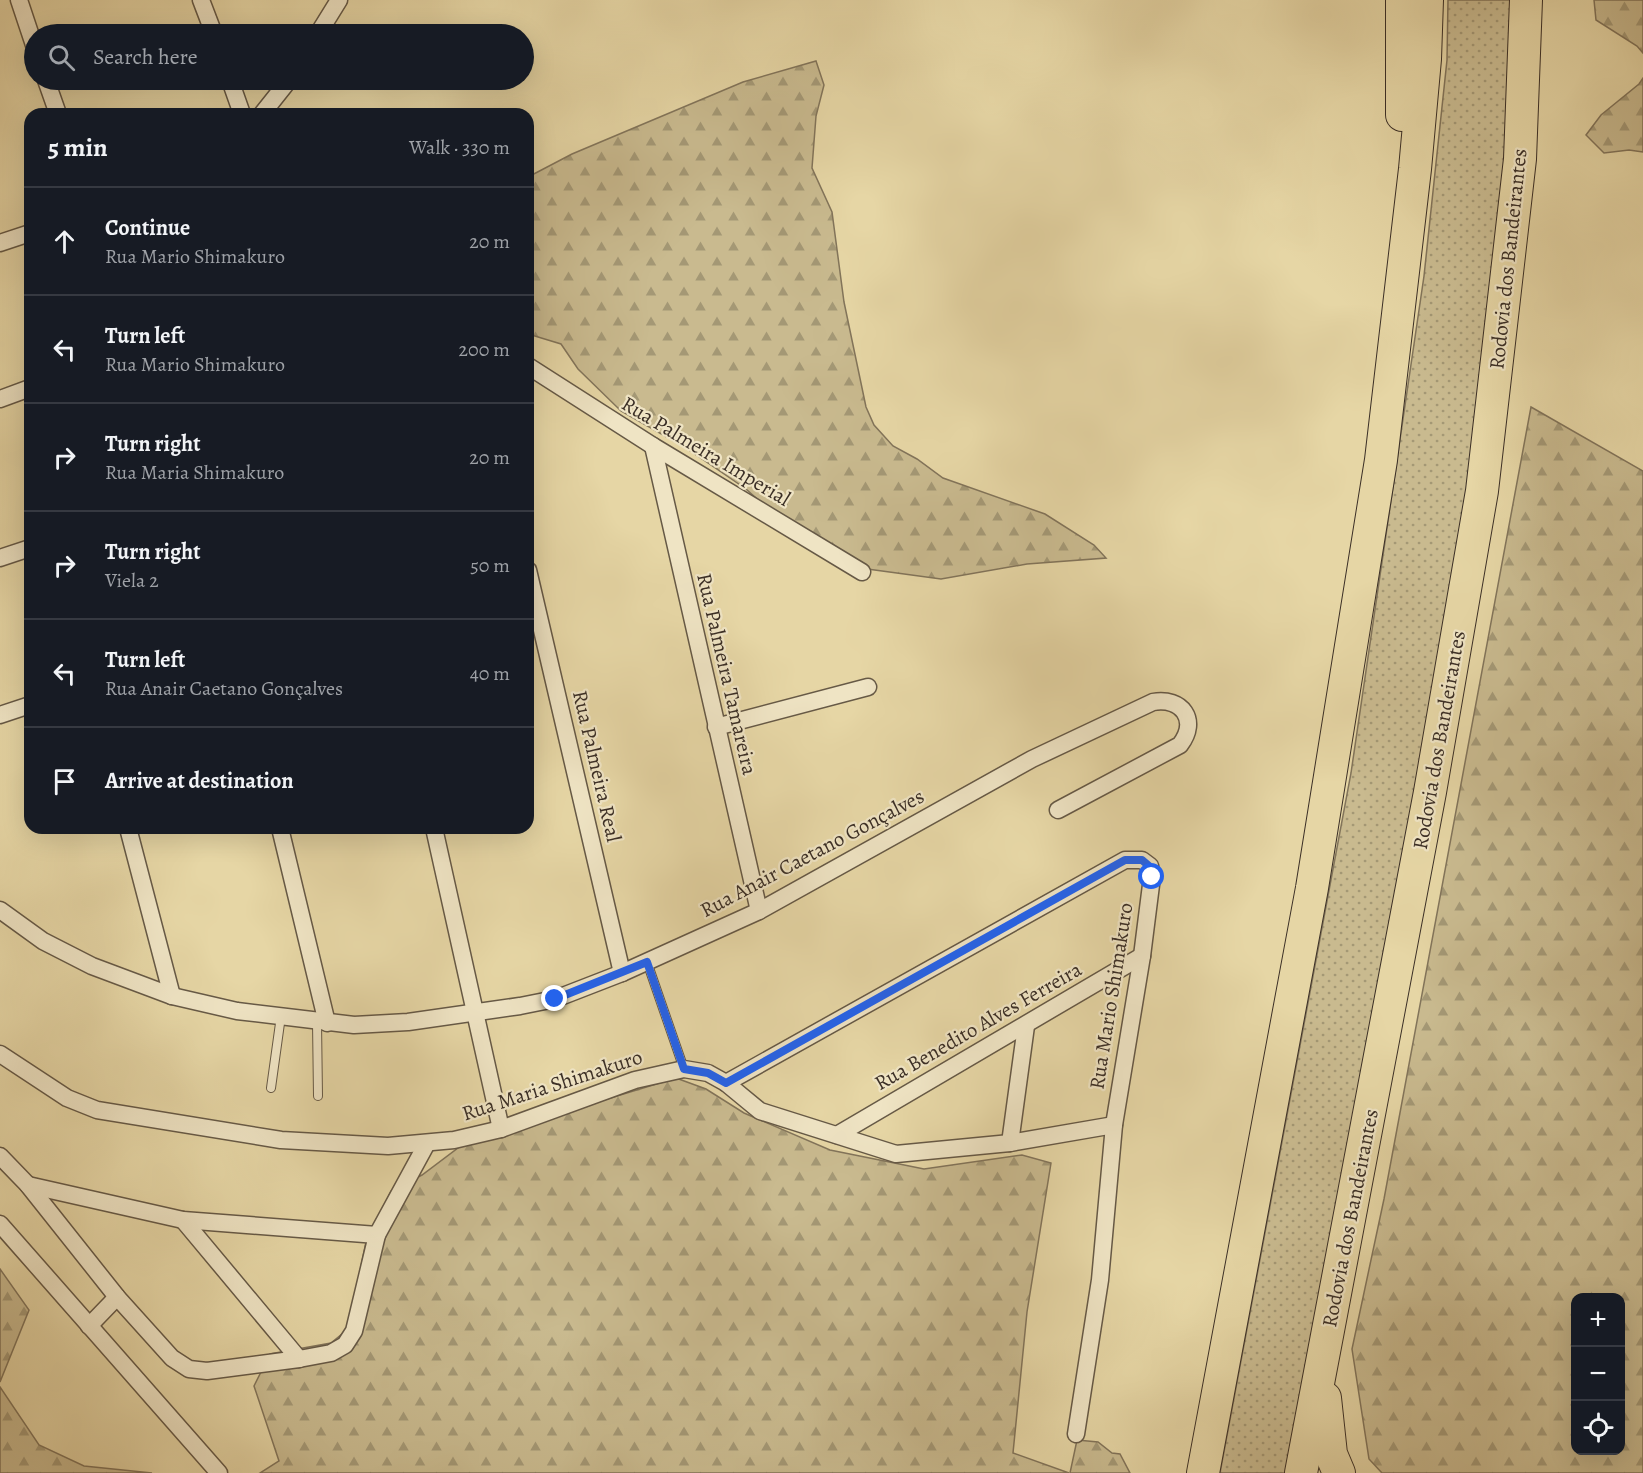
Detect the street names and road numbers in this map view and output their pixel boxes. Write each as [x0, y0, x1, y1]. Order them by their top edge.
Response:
street label: Rodovia dos Bandeirantes [1482, 147, 1534, 371]
street label: Rua Palmeira Imperial [616, 389, 796, 513]
street label: Rua Palmeira Tamareira [690, 570, 764, 778]
street label: Rodovia dos Bandeirantes [1406, 628, 1472, 852]
street label: Rua Palmeira Real [566, 687, 628, 845]
street label: Rua Anair Caetano Gonçalves [695, 782, 929, 924]
street label: Rua Mario Shimakuro [1082, 901, 1140, 1091]
street label: Rua Benedito Alves Ferreira [869, 955, 1087, 1097]
street label: Rua Maria Shimakuro [458, 1043, 646, 1127]
street label: Rodovia dos Bandeirantes [1315, 1106, 1385, 1330]

